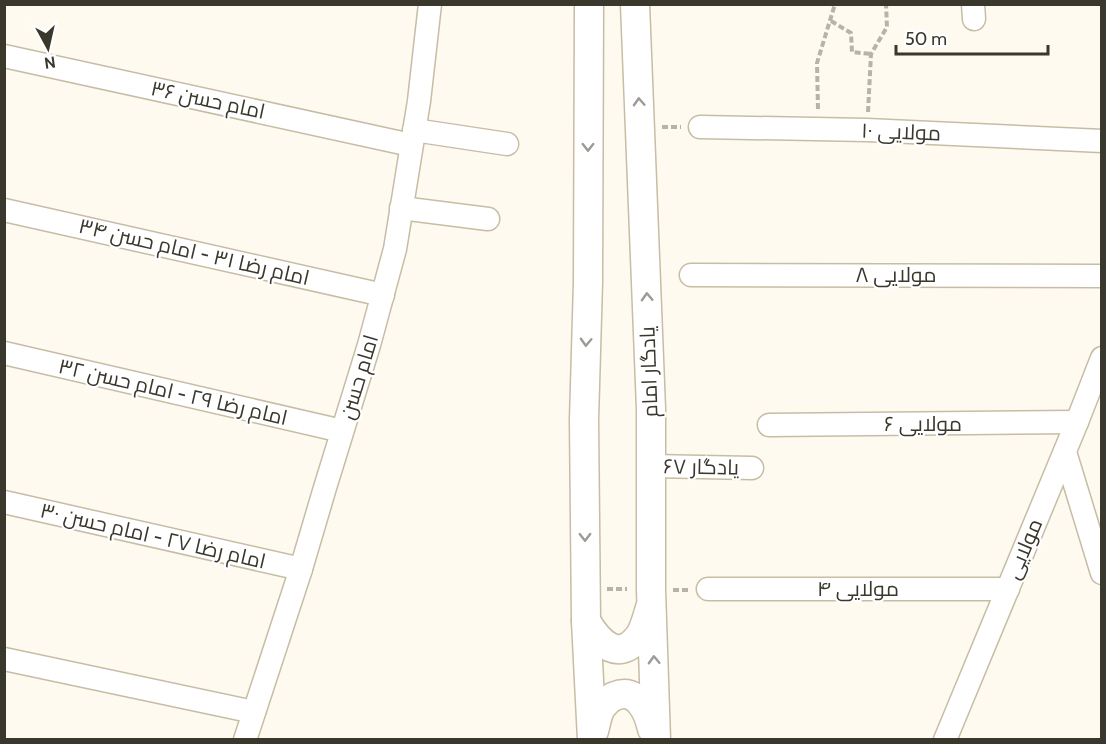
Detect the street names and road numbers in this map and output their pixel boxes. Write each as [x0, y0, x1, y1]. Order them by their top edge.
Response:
street label: امام حسن ۳۶ [148, 75, 268, 126]
street label: مولایی ۱۰ [861, 118, 941, 146]
street label: امام رضا ۳۱ - امام حسن ۳۴ [76, 213, 312, 292]
street label: مولایی ۸ [855, 262, 937, 288]
street label: یادگار امام [634, 326, 665, 418]
street label: امام حسن [334, 331, 385, 423]
street label: امام رضا ۲۹ - امام حسن ۳۲ [56, 353, 290, 432]
street label: مولایی ۶ [884, 411, 962, 437]
street label: یادگار ۶۷ [663, 453, 739, 480]
street label: امام رضا ۲۷ - امام حسن ۳۰ [37, 497, 268, 576]
street label: مولایی [1000, 515, 1048, 583]
street label: مولایی ۴ [817, 576, 899, 602]

